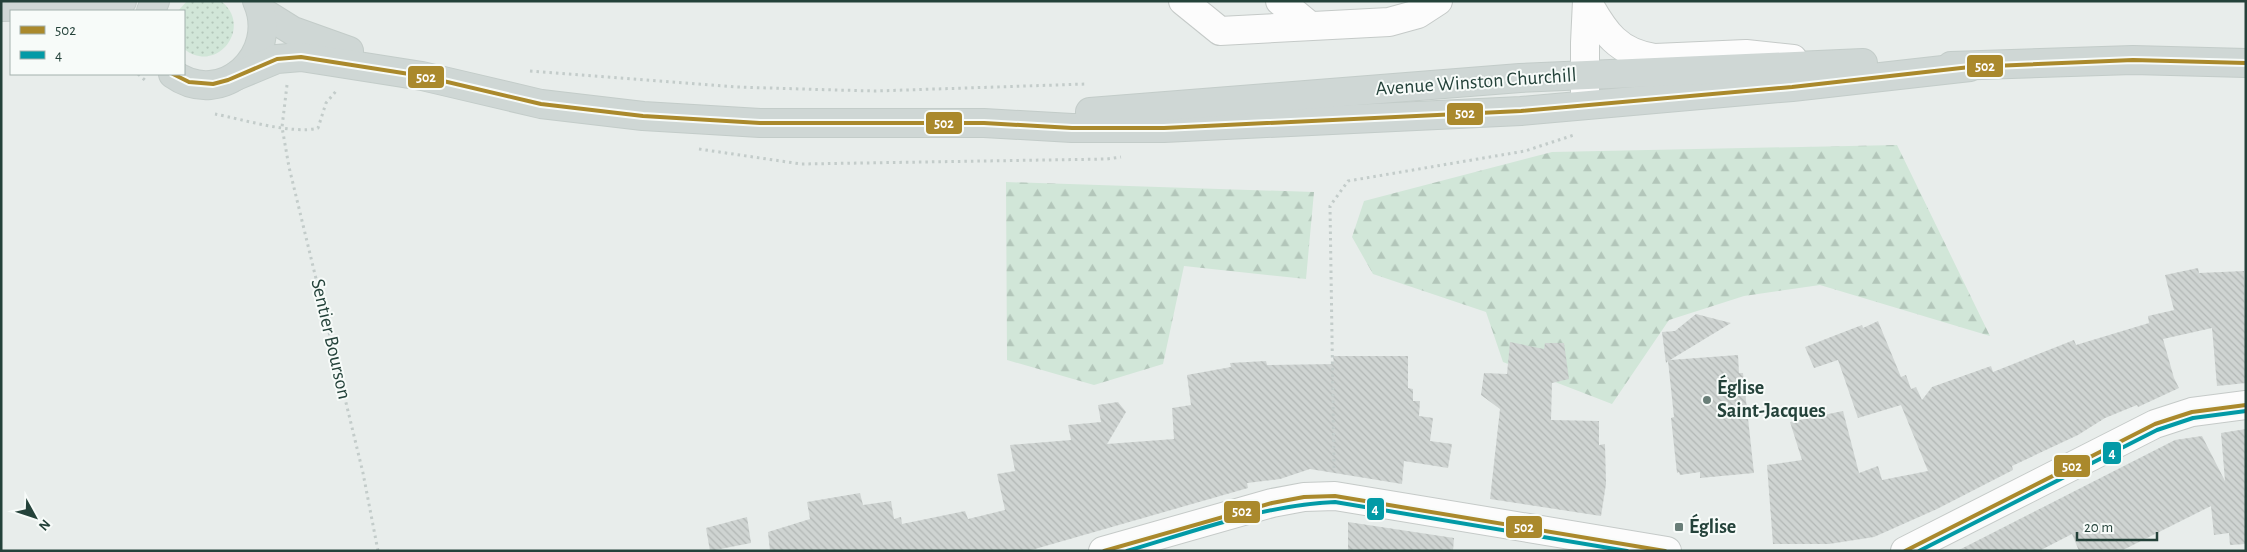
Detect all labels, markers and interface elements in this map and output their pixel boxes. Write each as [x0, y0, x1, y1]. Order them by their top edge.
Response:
legend [10, 10, 185, 75]
text: 502 [55, 23, 76, 38]
text: 4 [55, 48, 62, 63]
line badge: 502 [1966, 54, 2004, 78]
text: 502 [1975, 60, 1995, 74]
line badge: 502 [407, 65, 445, 89]
street label: Avenue Winston Churchill [1375, 65, 1577, 99]
text: 502 [416, 71, 436, 85]
line badge: 502 [1446, 102, 1484, 126]
text: 502 [1455, 107, 1475, 121]
line badge: 502 [925, 111, 963, 135]
text: 502 [934, 117, 954, 131]
street label: Sentier Bourson [307, 277, 355, 401]
place label: Église Saint-Jacques [1717, 374, 1826, 421]
marker: Église Saint-Jacques [1701, 394, 1713, 406]
line badge: 4 [2102, 441, 2122, 465]
text: 4 [2108, 447, 2116, 461]
line badge: 502 [2053, 454, 2091, 478]
text: 502 [2062, 460, 2082, 474]
north arrow [10, 492, 60, 542]
line badge: 4 [1366, 497, 1385, 521]
line badge: 502 [1223, 500, 1261, 524]
text: 4 [1371, 503, 1379, 517]
text: 502 [1232, 505, 1252, 519]
scale bar [2077, 510, 2157, 542]
place label: Église [1689, 513, 1736, 537]
line badge: 502 [1505, 515, 1543, 539]
text: N [36, 516, 53, 533]
text: 20 m [2084, 520, 2113, 535]
text: 502 [1514, 521, 1534, 535]
marker: Église [1673, 521, 1685, 533]

